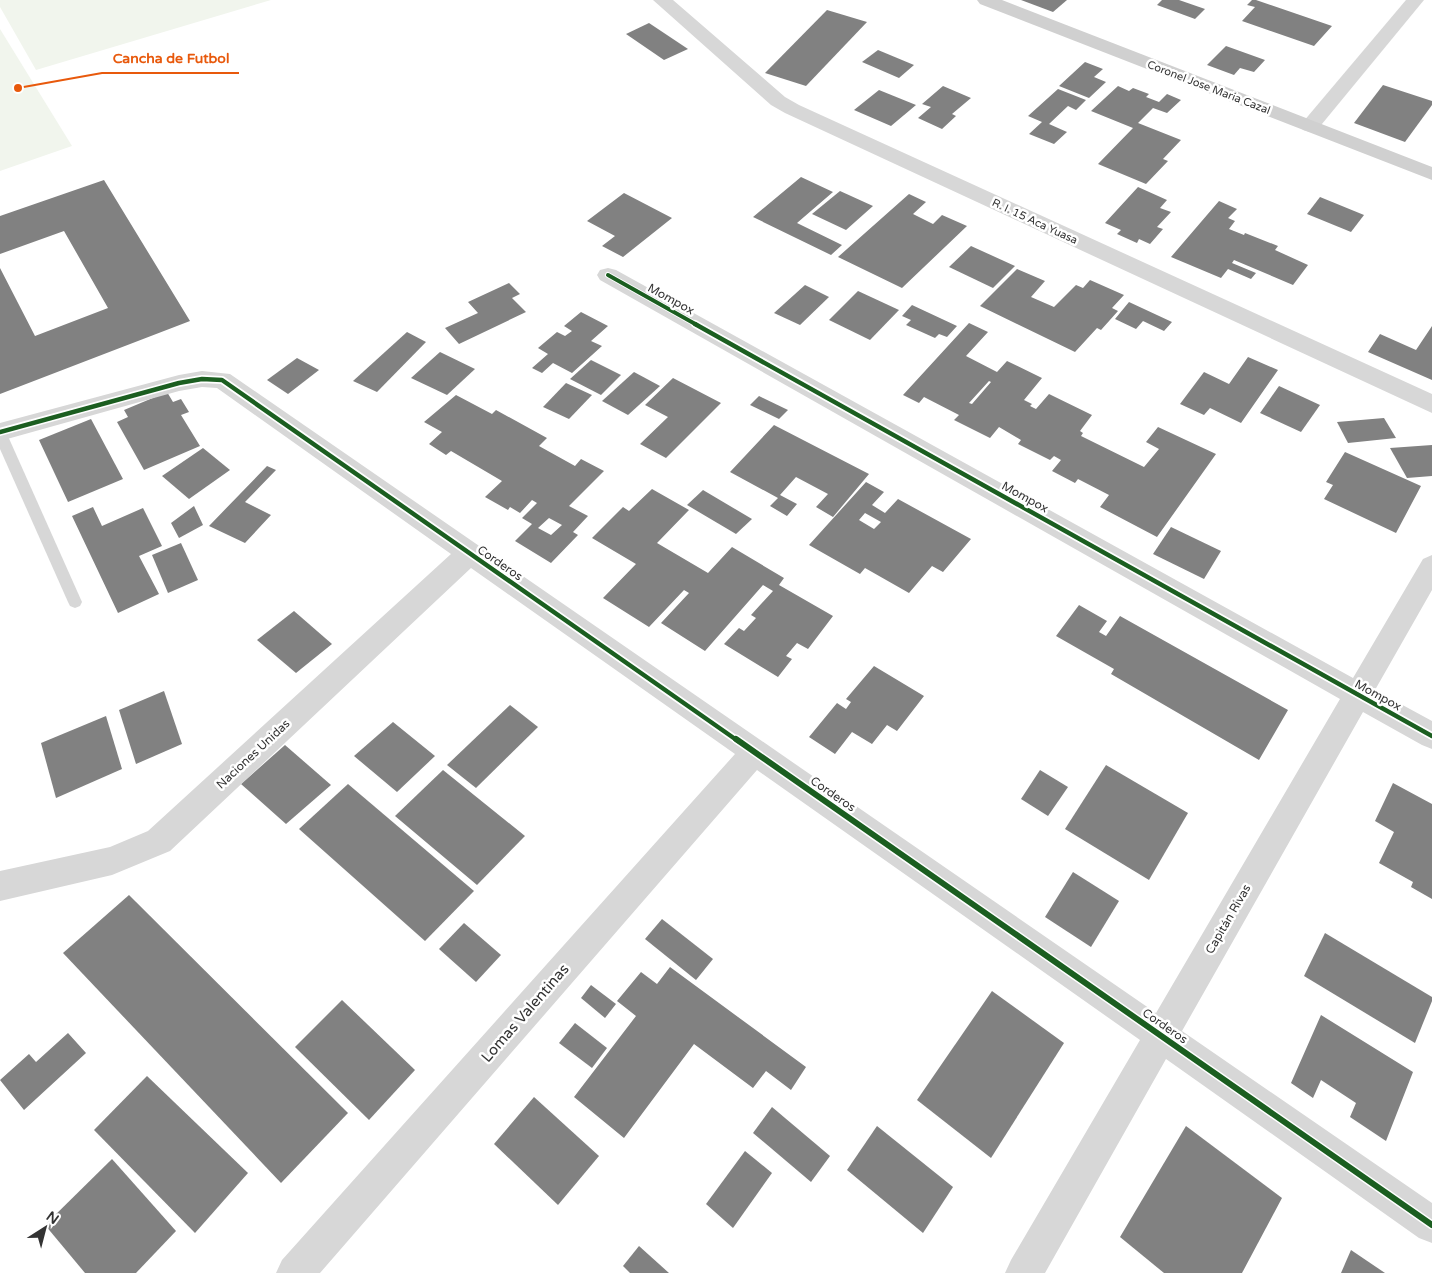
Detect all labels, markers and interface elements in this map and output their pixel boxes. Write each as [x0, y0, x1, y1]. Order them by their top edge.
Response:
callout: Cancha de Futbol [102, 44, 239, 73]
text: Cancha de Futbol [113, 50, 229, 67]
street label: Coronel Jose Maria Cazal [1146, 58, 1272, 117]
street label: R. I. 15 Aca Yuasa [990, 196, 1080, 247]
street label: Mompox [645, 281, 697, 317]
street label: Mompox [999, 479, 1051, 515]
street label: Corderos [475, 542, 525, 584]
street label: Mompox [1352, 677, 1404, 713]
street label: Naciones Unidas [213, 716, 293, 792]
street label: Corderos [808, 773, 858, 815]
street label: Capitán Rivas [1203, 882, 1254, 956]
street label: Lomas Valentinas [477, 960, 573, 1066]
street label: Corderos [1140, 1005, 1190, 1047]
north arrow [20, 1203, 70, 1253]
text: N [43, 1208, 62, 1228]

